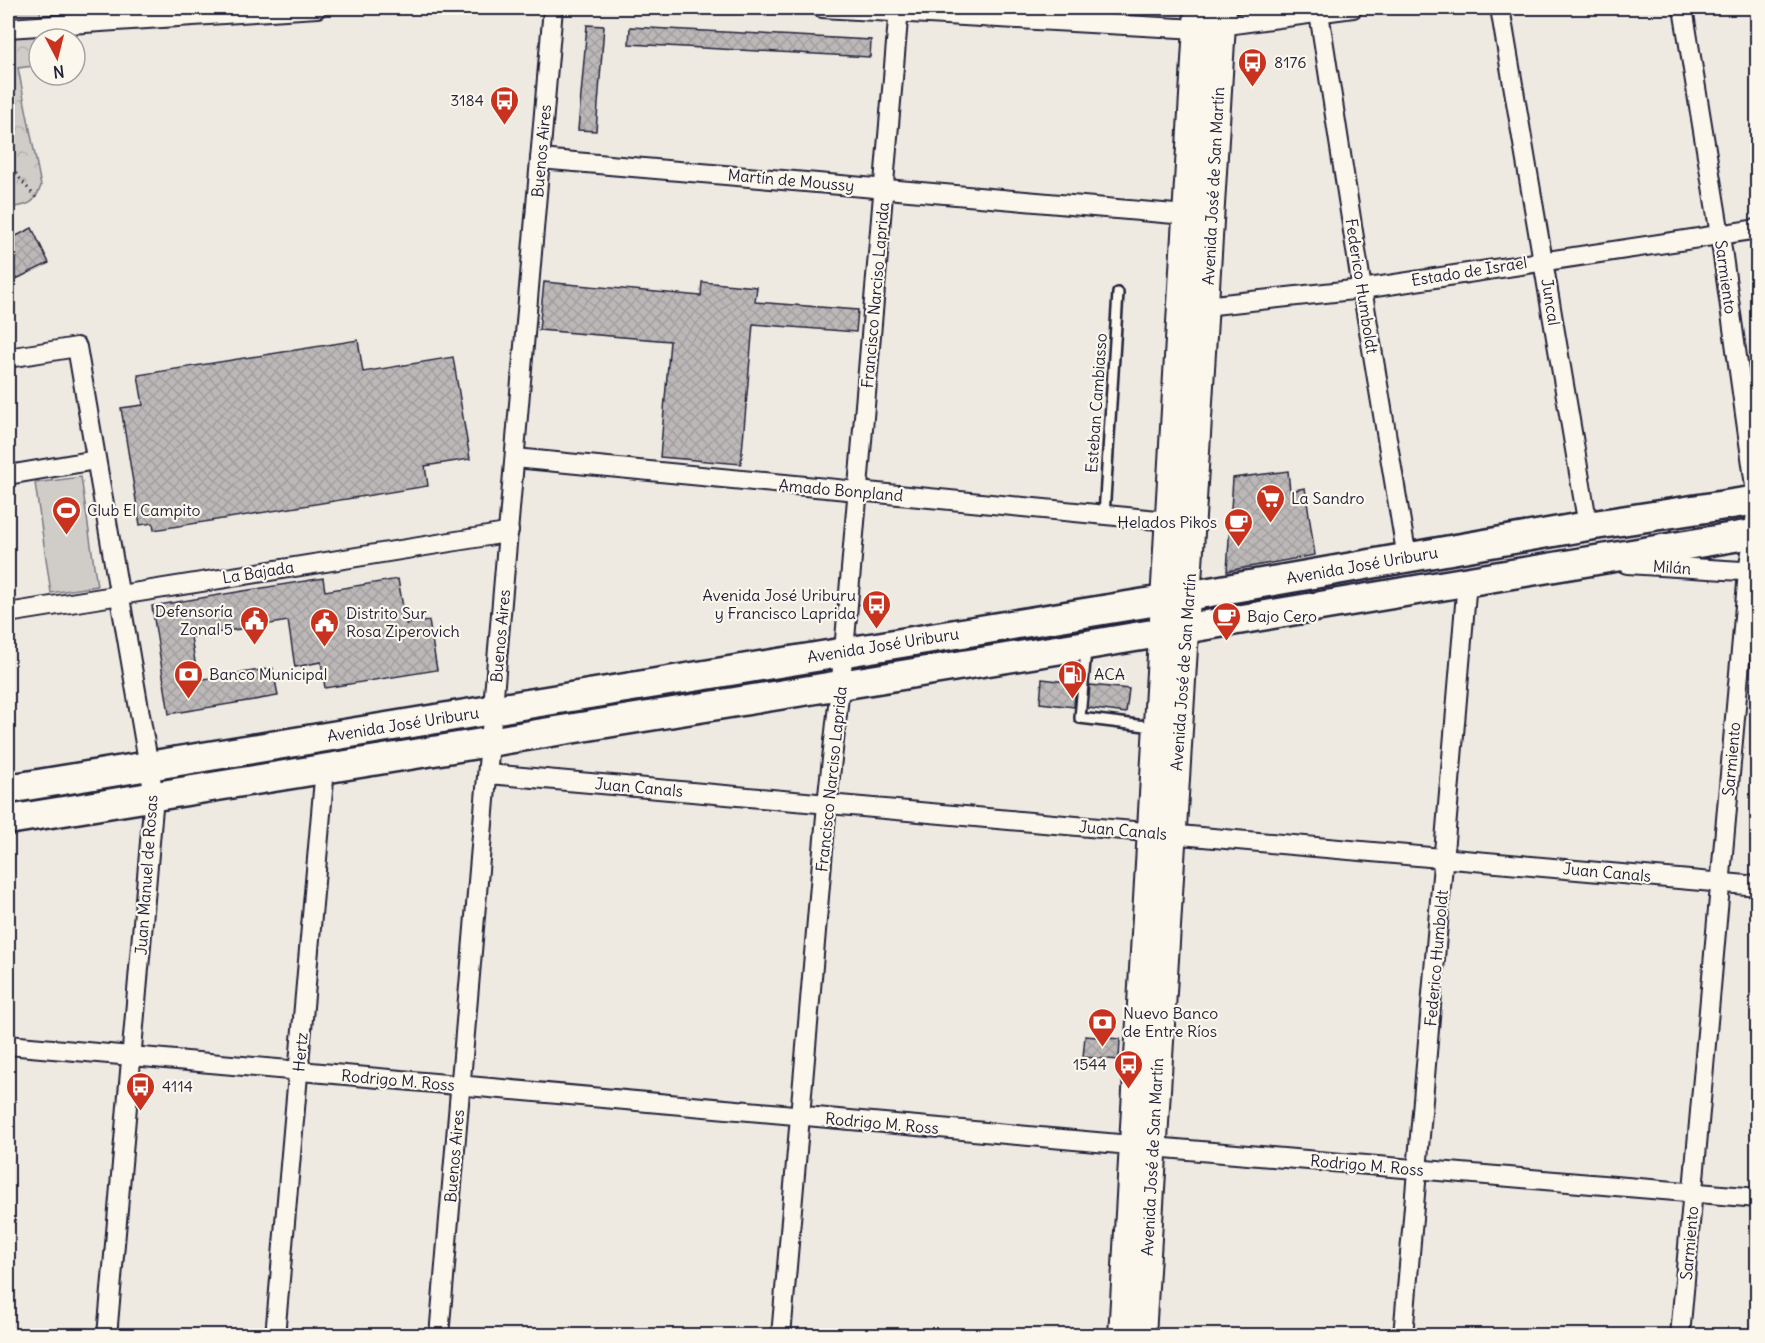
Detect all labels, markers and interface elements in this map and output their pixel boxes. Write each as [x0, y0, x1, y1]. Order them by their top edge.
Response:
north arrow [27, 27, 87, 87]
bus stop icon: 8176 [1237, 46, 1269, 88]
place label: 8176 [1274, 52, 1306, 72]
text: N [52, 61, 66, 82]
bus stop icon: 3184 [489, 84, 521, 126]
street label: Avenida José de San Martín [1198, 87, 1228, 285]
place label: 3184 [450, 90, 484, 110]
street label: Buenos Aires [527, 104, 555, 198]
street label: Martín de Moussy [727, 164, 855, 196]
street label: Francisco Narciso Laprida [857, 201, 893, 389]
street label: Federico Humboldt [1341, 217, 1383, 356]
street label: Sarmiento [1711, 239, 1741, 315]
street label: Estado de Israel [1410, 252, 1528, 290]
street label: Juncal [1537, 277, 1565, 327]
street label: Esteban Cambiasso [1081, 332, 1111, 474]
street label: Amado Bonpland [778, 475, 904, 505]
supermarket icon: La Sandro [1254, 482, 1286, 524]
place label: La Sandro [1291, 488, 1365, 508]
sports icon: Club El Campito [50, 494, 82, 536]
place label: Club El Campito [87, 500, 201, 520]
cafe icon: Helados Pikos [1222, 506, 1254, 548]
place label: Helados Pikos [1117, 512, 1217, 532]
street label: Avenida José Uriburu [1285, 542, 1439, 588]
street label: La Bajada [221, 556, 295, 588]
street label: Milán [1652, 556, 1692, 578]
street label: Avenida José de San Martín [1166, 572, 1200, 772]
place label: Avenida José Uriburu y Francisco Laprida [702, 585, 856, 623]
bus stop icon: Avenida José Uriburu y Francisco Laprida [861, 588, 893, 630]
street label: Buenos Aires [486, 589, 514, 683]
cafe icon: Bajo Cero [1210, 600, 1242, 642]
place label: Defensoría Zonal 5 [155, 601, 233, 639]
place label: Distrito Sur Rosa Ziperovich [346, 603, 460, 641]
public building icon: Defensoría Zonal 5 [238, 604, 270, 646]
public building icon: Distrito Sur Rosa Ziperovich [309, 606, 341, 648]
place label: Bajo Cero [1247, 606, 1317, 626]
street label: Avenida José Uriburu [806, 623, 960, 667]
bank icon: Banco Municipal [172, 658, 204, 700]
fuel station icon: ACA [1057, 658, 1089, 700]
place label: Banco Municipal [209, 664, 327, 684]
place label: ACA [1094, 664, 1125, 684]
street label: Francisco Narciso Laprida [811, 685, 851, 873]
street label: Avenida José Uriburu [326, 702, 480, 746]
street label: Sarmiento [1718, 721, 1744, 797]
street label: Juan Canals [594, 773, 684, 801]
street label: Juan Manuel de Rosas [130, 794, 162, 956]
street label: Juan Canals [1078, 816, 1168, 844]
street label: Juan Canals [1562, 858, 1652, 886]
street label: Federico Humboldt [1420, 888, 1452, 1027]
place label: Nuevo Banco de Entre Ríos [1123, 1003, 1218, 1041]
bank icon: Nuevo Banco de Entre Ríos [1086, 1006, 1118, 1048]
street label: Hertz [288, 1031, 312, 1073]
bus stop icon: 1544 [1112, 1048, 1144, 1090]
place label: 1544 [1073, 1054, 1107, 1074]
street label: Avenida José de San Martín [1137, 1058, 1167, 1256]
street label: Rodrigo M. Ross [340, 1065, 456, 1095]
bus stop icon: 4114 [125, 1070, 157, 1112]
place label: 4114 [162, 1076, 193, 1096]
street label: Rodrigo M. Ross [824, 1108, 940, 1138]
street label: Buenos Aires [440, 1109, 468, 1203]
street label: Rodrigo M. Ross [1309, 1150, 1425, 1180]
street label: Sarmiento [1676, 1205, 1702, 1281]

